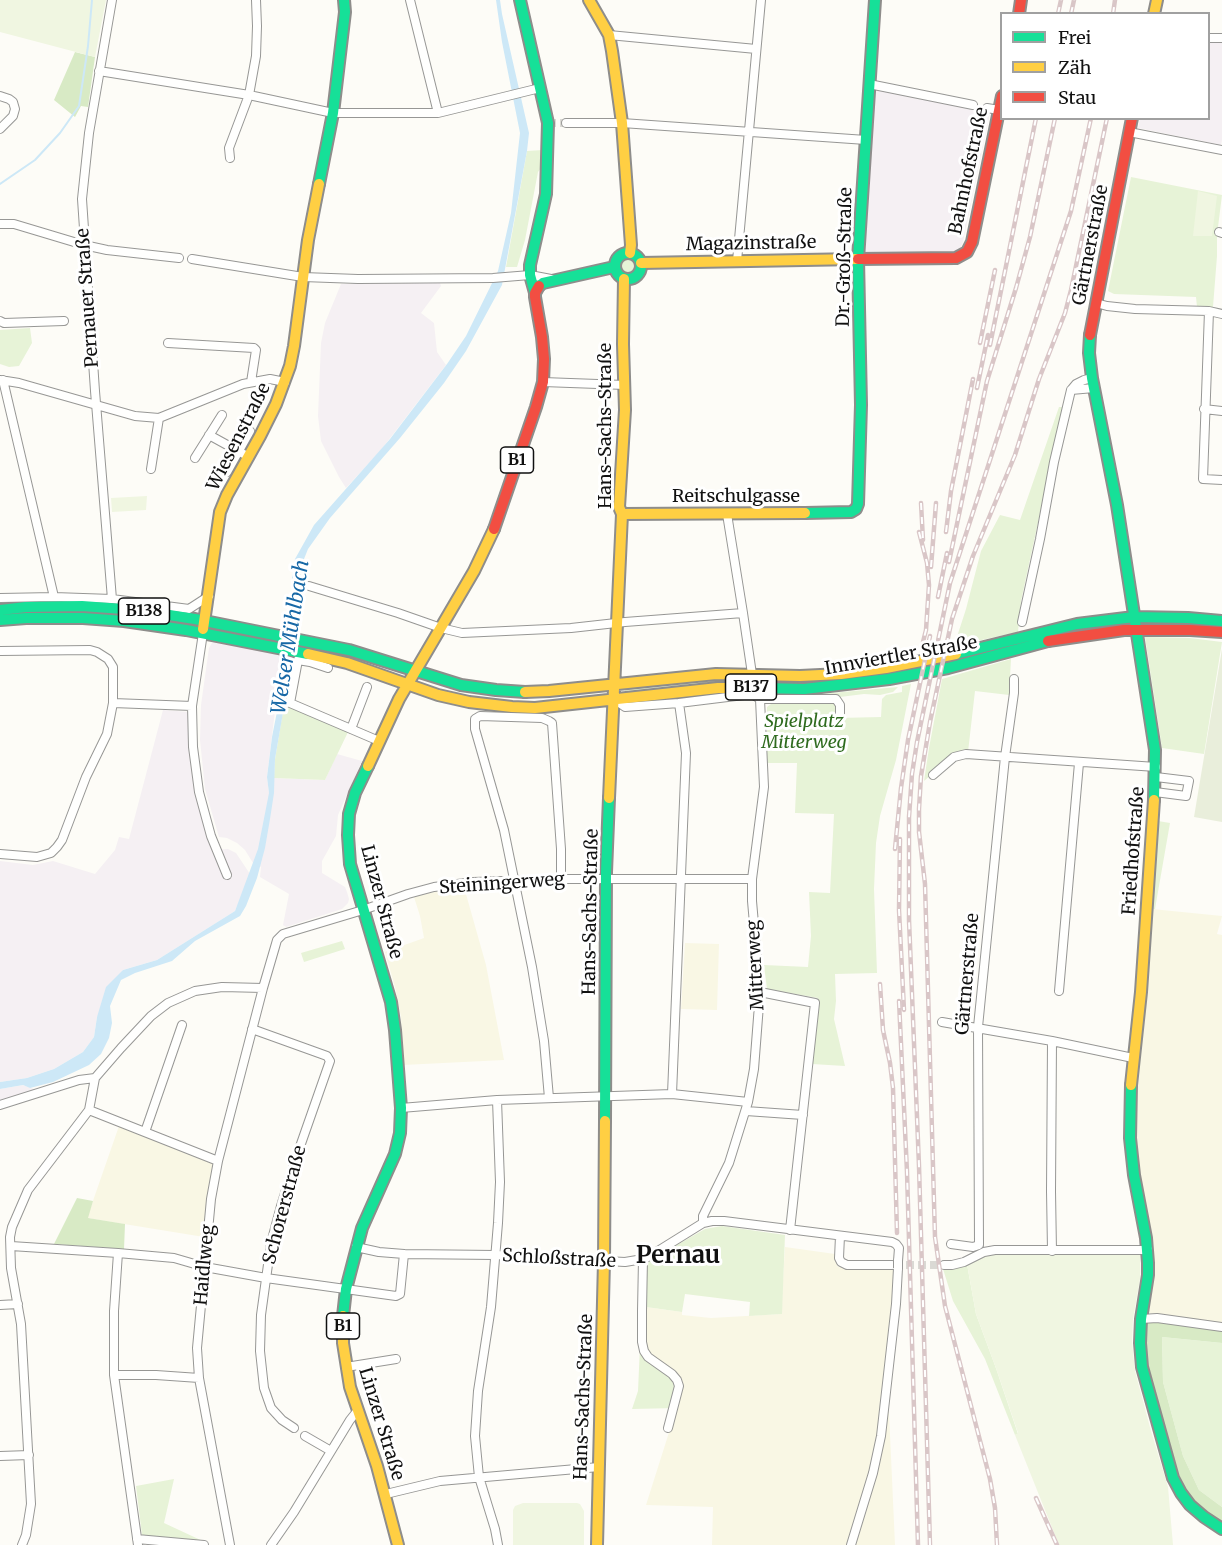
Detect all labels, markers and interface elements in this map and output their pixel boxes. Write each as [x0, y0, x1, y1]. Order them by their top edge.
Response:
legend [1000, 12, 1210, 120]
text: Frei [1058, 26, 1091, 49]
text: Zäh [1058, 56, 1091, 79]
text: Stau [1058, 86, 1096, 109]
street label: Bahnhofstraße [945, 105, 993, 237]
street label: Gärtnerstraße [1069, 183, 1113, 307]
street label: Dr.-Groß-Straße [833, 187, 857, 327]
street label: Pernauer Straße [72, 228, 104, 368]
street label: Magazinstraße [686, 232, 816, 256]
street label: Hans-Sachs-Straße [595, 343, 617, 509]
street label: Wiesenstraße [203, 379, 275, 495]
road number: B1 [500, 447, 534, 473]
street label: Reitschulgasse [672, 486, 800, 508]
water label: Welser Mühlbach [267, 558, 315, 716]
road number: B138 [118, 598, 170, 624]
street label: Innviertler Straße [823, 632, 979, 680]
road number: B137 [726, 674, 777, 700]
park label: Spielplatz Mitterweg [761, 711, 847, 754]
street label: Friedhofstraße [1119, 786, 1149, 916]
street label: Hans-Sachs-Straße [579, 829, 603, 995]
street label: Linzer Straße [355, 843, 407, 961]
street label: Steiningerweg [438, 869, 566, 899]
street label: Gärtnerstraße [952, 912, 984, 1036]
street label: Mitterweg [743, 919, 769, 1011]
street label: Schorerstraße [259, 1143, 311, 1267]
street label: Haidlweg [191, 1223, 219, 1307]
district label: Pernau [636, 1242, 720, 1270]
street label: Schloßstraße [502, 1245, 616, 1273]
road number: B1 [326, 1313, 360, 1339]
street label: Hans-Sachs-Straße [570, 1314, 598, 1480]
street label: Linzer Straße [354, 1365, 408, 1483]

